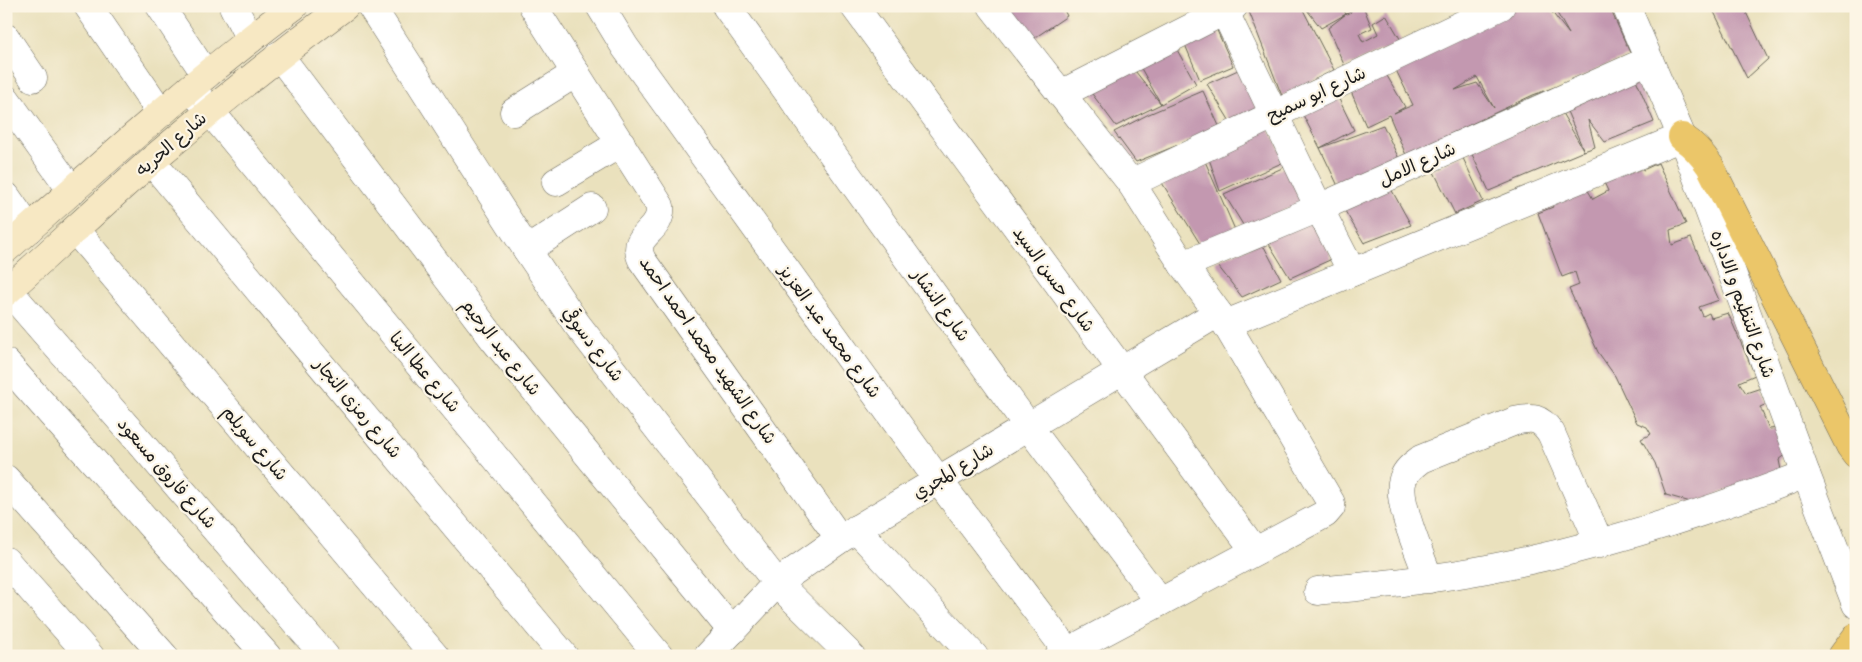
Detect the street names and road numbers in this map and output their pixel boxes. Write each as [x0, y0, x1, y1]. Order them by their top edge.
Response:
street label: شارع ابو سميح [1264, 64, 1370, 128]
street label: شارع الحريه [133, 109, 212, 182]
street label: شارع الامل [1376, 140, 1460, 193]
street label: شارع حسن السيد [1007, 224, 1097, 337]
street label: شارع التنظيم و الاداره [1703, 228, 1777, 382]
street label: شارع الشهيد محمد احمد احمد [633, 253, 779, 450]
street label: شارع محمد عبد العزيز [771, 260, 883, 403]
street label: شارع النشار [904, 264, 972, 347]
street label: شارع عبد الرحيم [454, 296, 543, 402]
street label: شارع دسوقي [556, 302, 629, 387]
street label: شارع عطا البنا [383, 329, 463, 418]
street label: شارع رمزى النجار [307, 354, 404, 464]
street label: شارع سويلم [215, 403, 290, 487]
street label: شارع فاروق مسعود [111, 415, 219, 534]
street label: شارع المجري [910, 441, 998, 505]

